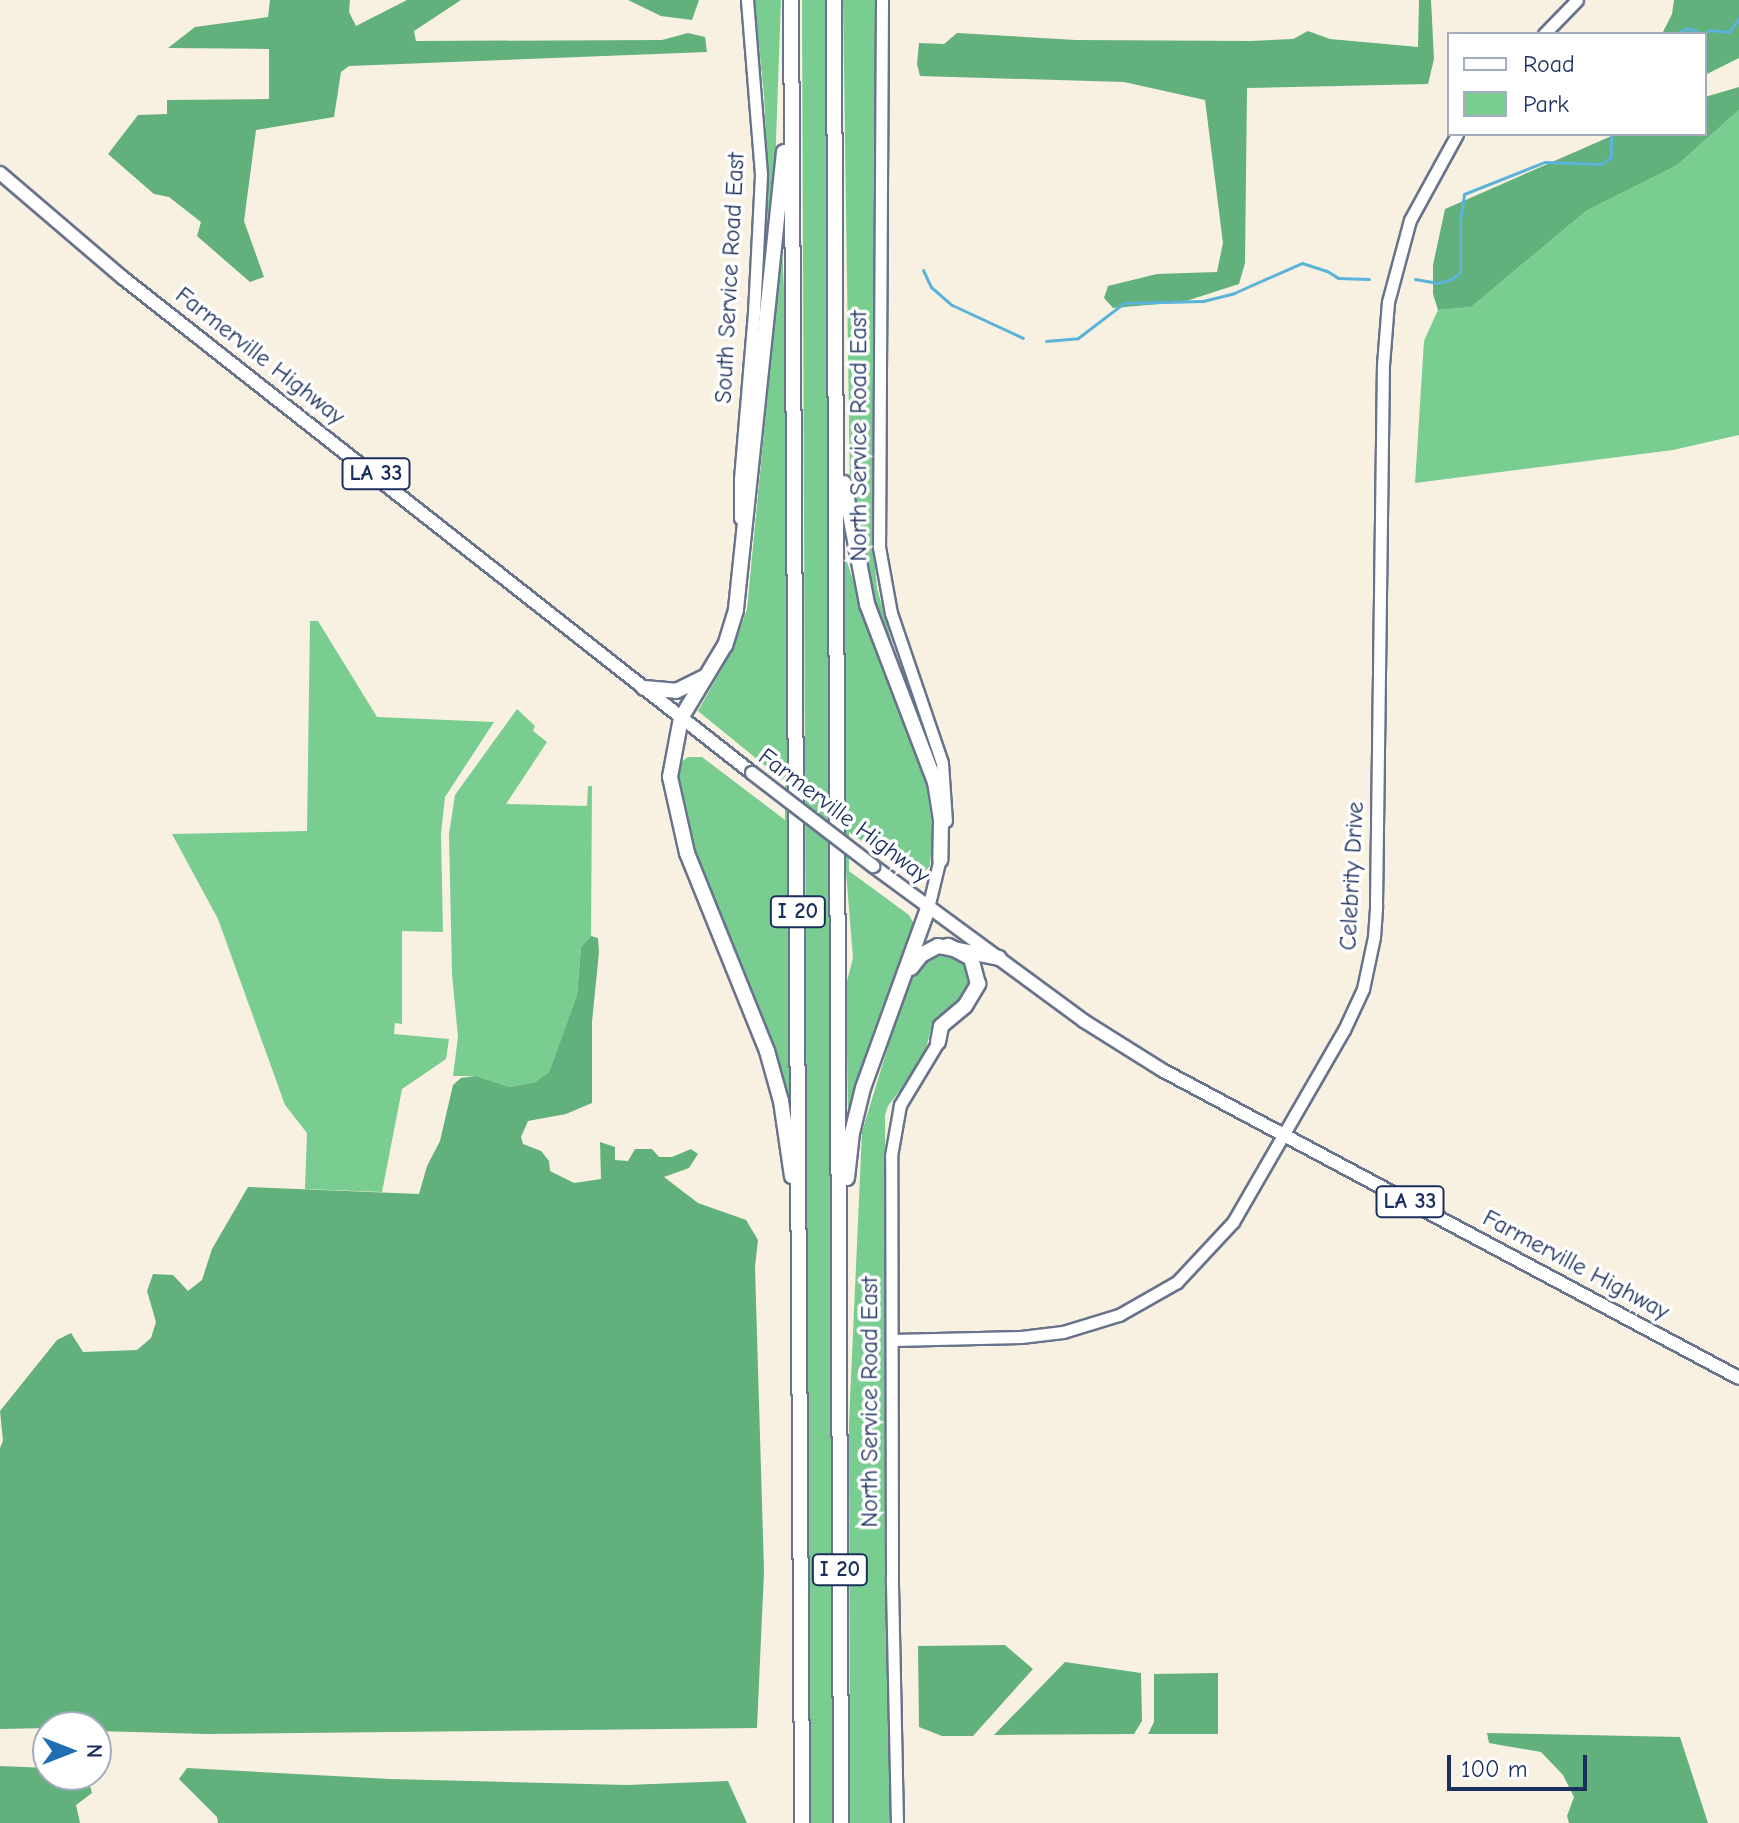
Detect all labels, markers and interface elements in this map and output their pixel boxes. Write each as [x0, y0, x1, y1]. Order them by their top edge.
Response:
legend [1447, 32, 1707, 136]
text: Road [1523, 50, 1575, 78]
text: Park [1523, 90, 1569, 118]
street label: South Service Road East [709, 152, 751, 404]
street label: Farmerville Highway [169, 281, 351, 431]
street label: North Service Road East [845, 310, 873, 562]
road number: LA 33 [340, 456, 412, 492]
street label: Farmerville Highway [753, 742, 935, 890]
street label: Celebrity Drive [1334, 801, 1370, 951]
road number: I 20 [768, 894, 828, 930]
road number: LA 33 [1374, 1184, 1446, 1220]
street label: Farmerville Highway [1478, 1204, 1674, 1326]
street label: North Service Road East [856, 1276, 884, 1528]
road number: I 20 [810, 1552, 870, 1588]
north arrow [32, 1711, 112, 1791]
scale bar [1451, 1739, 1591, 1789]
text: N [81, 1744, 107, 1758]
text: 100 m [1461, 1755, 1528, 1783]

